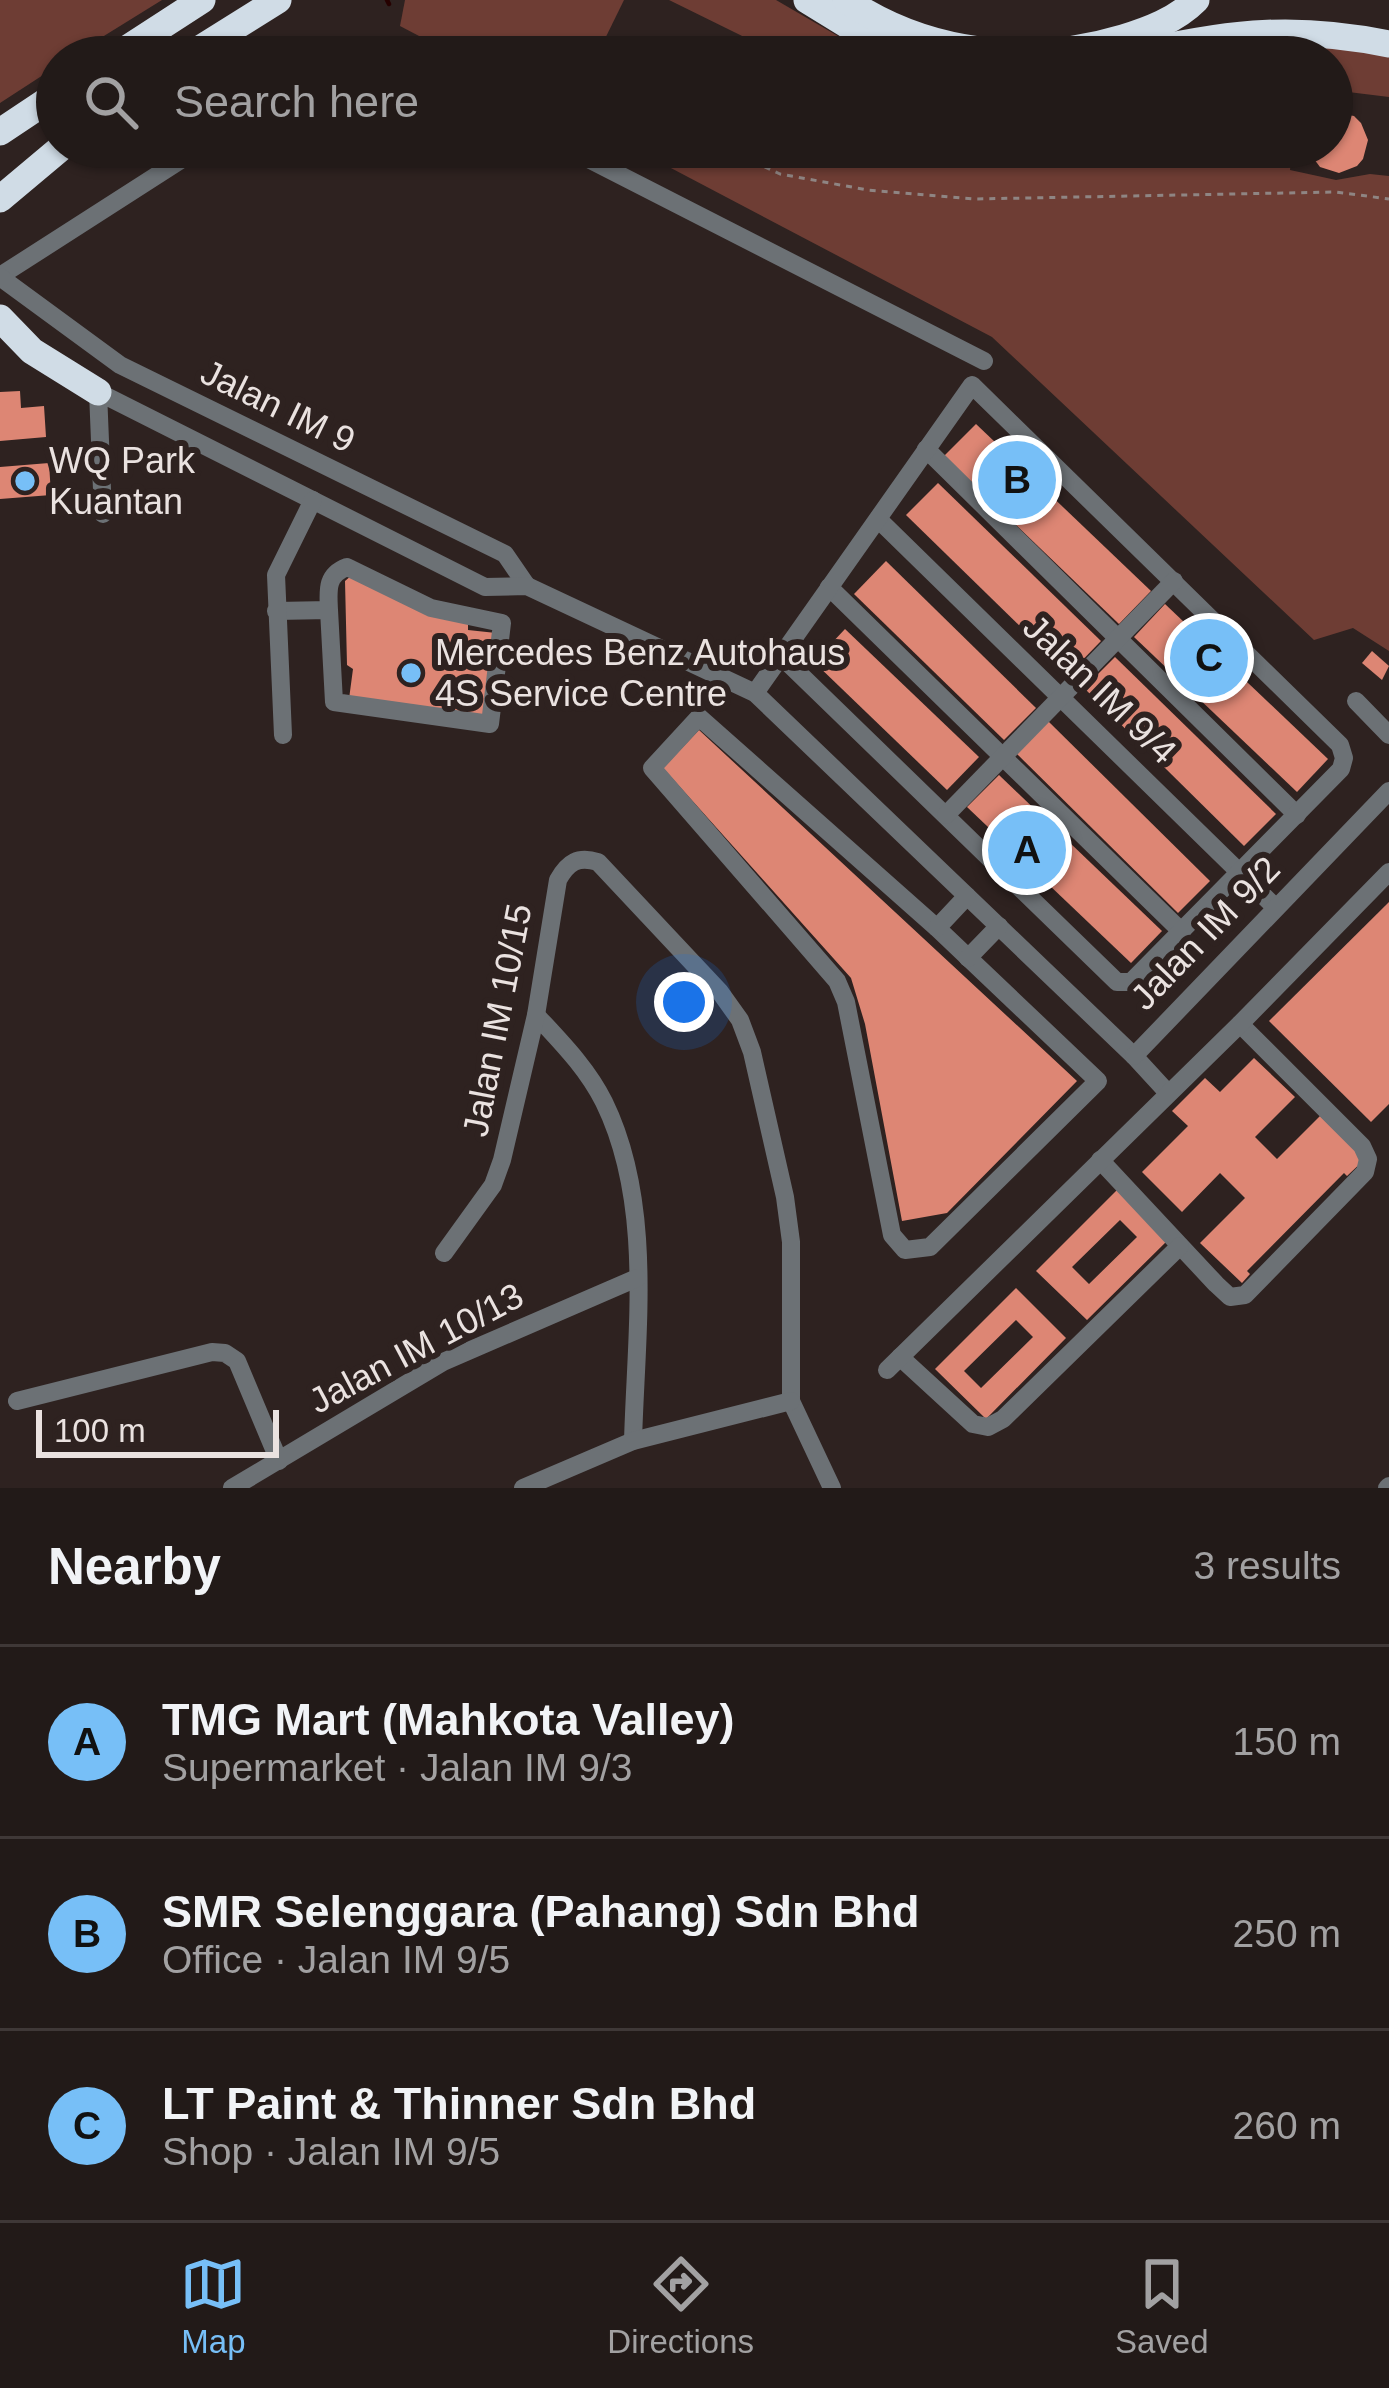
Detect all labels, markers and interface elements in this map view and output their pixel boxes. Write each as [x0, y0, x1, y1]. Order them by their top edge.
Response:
search box [36, 36, 1353, 168]
icon: search [78, 69, 144, 135]
text: Search here [174, 76, 419, 127]
street label: Jalan IM 9 [194, 351, 362, 461]
pin: B [978, 435, 1056, 525]
place label: WQ Park Kuantan [49, 440, 196, 522]
marker: WQ Park Kuantan [12, 468, 38, 494]
street label: Jalan IM 9/4 [1015, 606, 1185, 772]
pin: C [1170, 613, 1248, 703]
place label: Mercedes Benz Autohaus 4S Service Centre [435, 632, 845, 714]
marker: Mercedes Benz Autohaus 4S Service Centre [398, 660, 424, 686]
pin: A [988, 805, 1066, 895]
street label: Jalan IM 9/2 [1122, 848, 1288, 1018]
street label: Jalan IM 10/15 [454, 900, 540, 1140]
your location [654, 972, 714, 1032]
street label: Jalan IM 10/13 [302, 1274, 530, 1422]
scale bar [36, 1404, 279, 1457]
text: 100 m [54, 1412, 146, 1449]
text: Nearby [48, 1538, 221, 1595]
text: 3 results [1194, 1544, 1341, 1587]
text: TMG Mart (Mahkota Valley) [162, 1694, 735, 1745]
text: A [73, 1720, 101, 1763]
text: 150 m [1233, 1720, 1341, 1763]
text: Supermarket · Jalan IM 9/3 [162, 1746, 632, 1789]
text: SMR Selenggara (Pahang) Sdn Bhd [162, 1886, 920, 1937]
text: B [73, 1912, 101, 1955]
text: 250 m [1233, 1912, 1341, 1955]
text: Office · Jalan IM 9/5 [162, 1938, 510, 1981]
text: LT Paint & Thinner Sdn Bhd [162, 2078, 756, 2129]
text: C [73, 2104, 101, 2147]
text: 260 m [1233, 2104, 1341, 2147]
text: Shop · Jalan IM 9/5 [162, 2130, 500, 2173]
tab: Map [180, 2251, 246, 2361]
tab: Directions [607, 2251, 754, 2361]
tab: Saved [1115, 2251, 1209, 2361]

